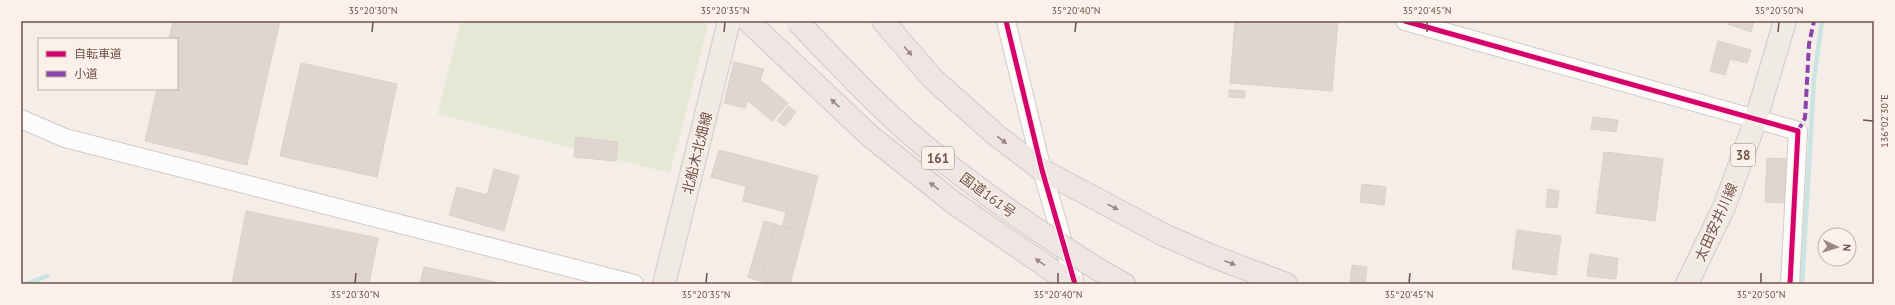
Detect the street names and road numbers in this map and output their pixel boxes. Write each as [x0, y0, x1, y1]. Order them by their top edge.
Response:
street label: 北船木北畑線 [678, 110, 716, 196]
road number: 38 [1731, 144, 1755, 166]
road number: 161 [922, 147, 954, 169]
street label: 国道161号 [956, 169, 1020, 221]
street label: 太田安井川線 [1691, 180, 1741, 264]

